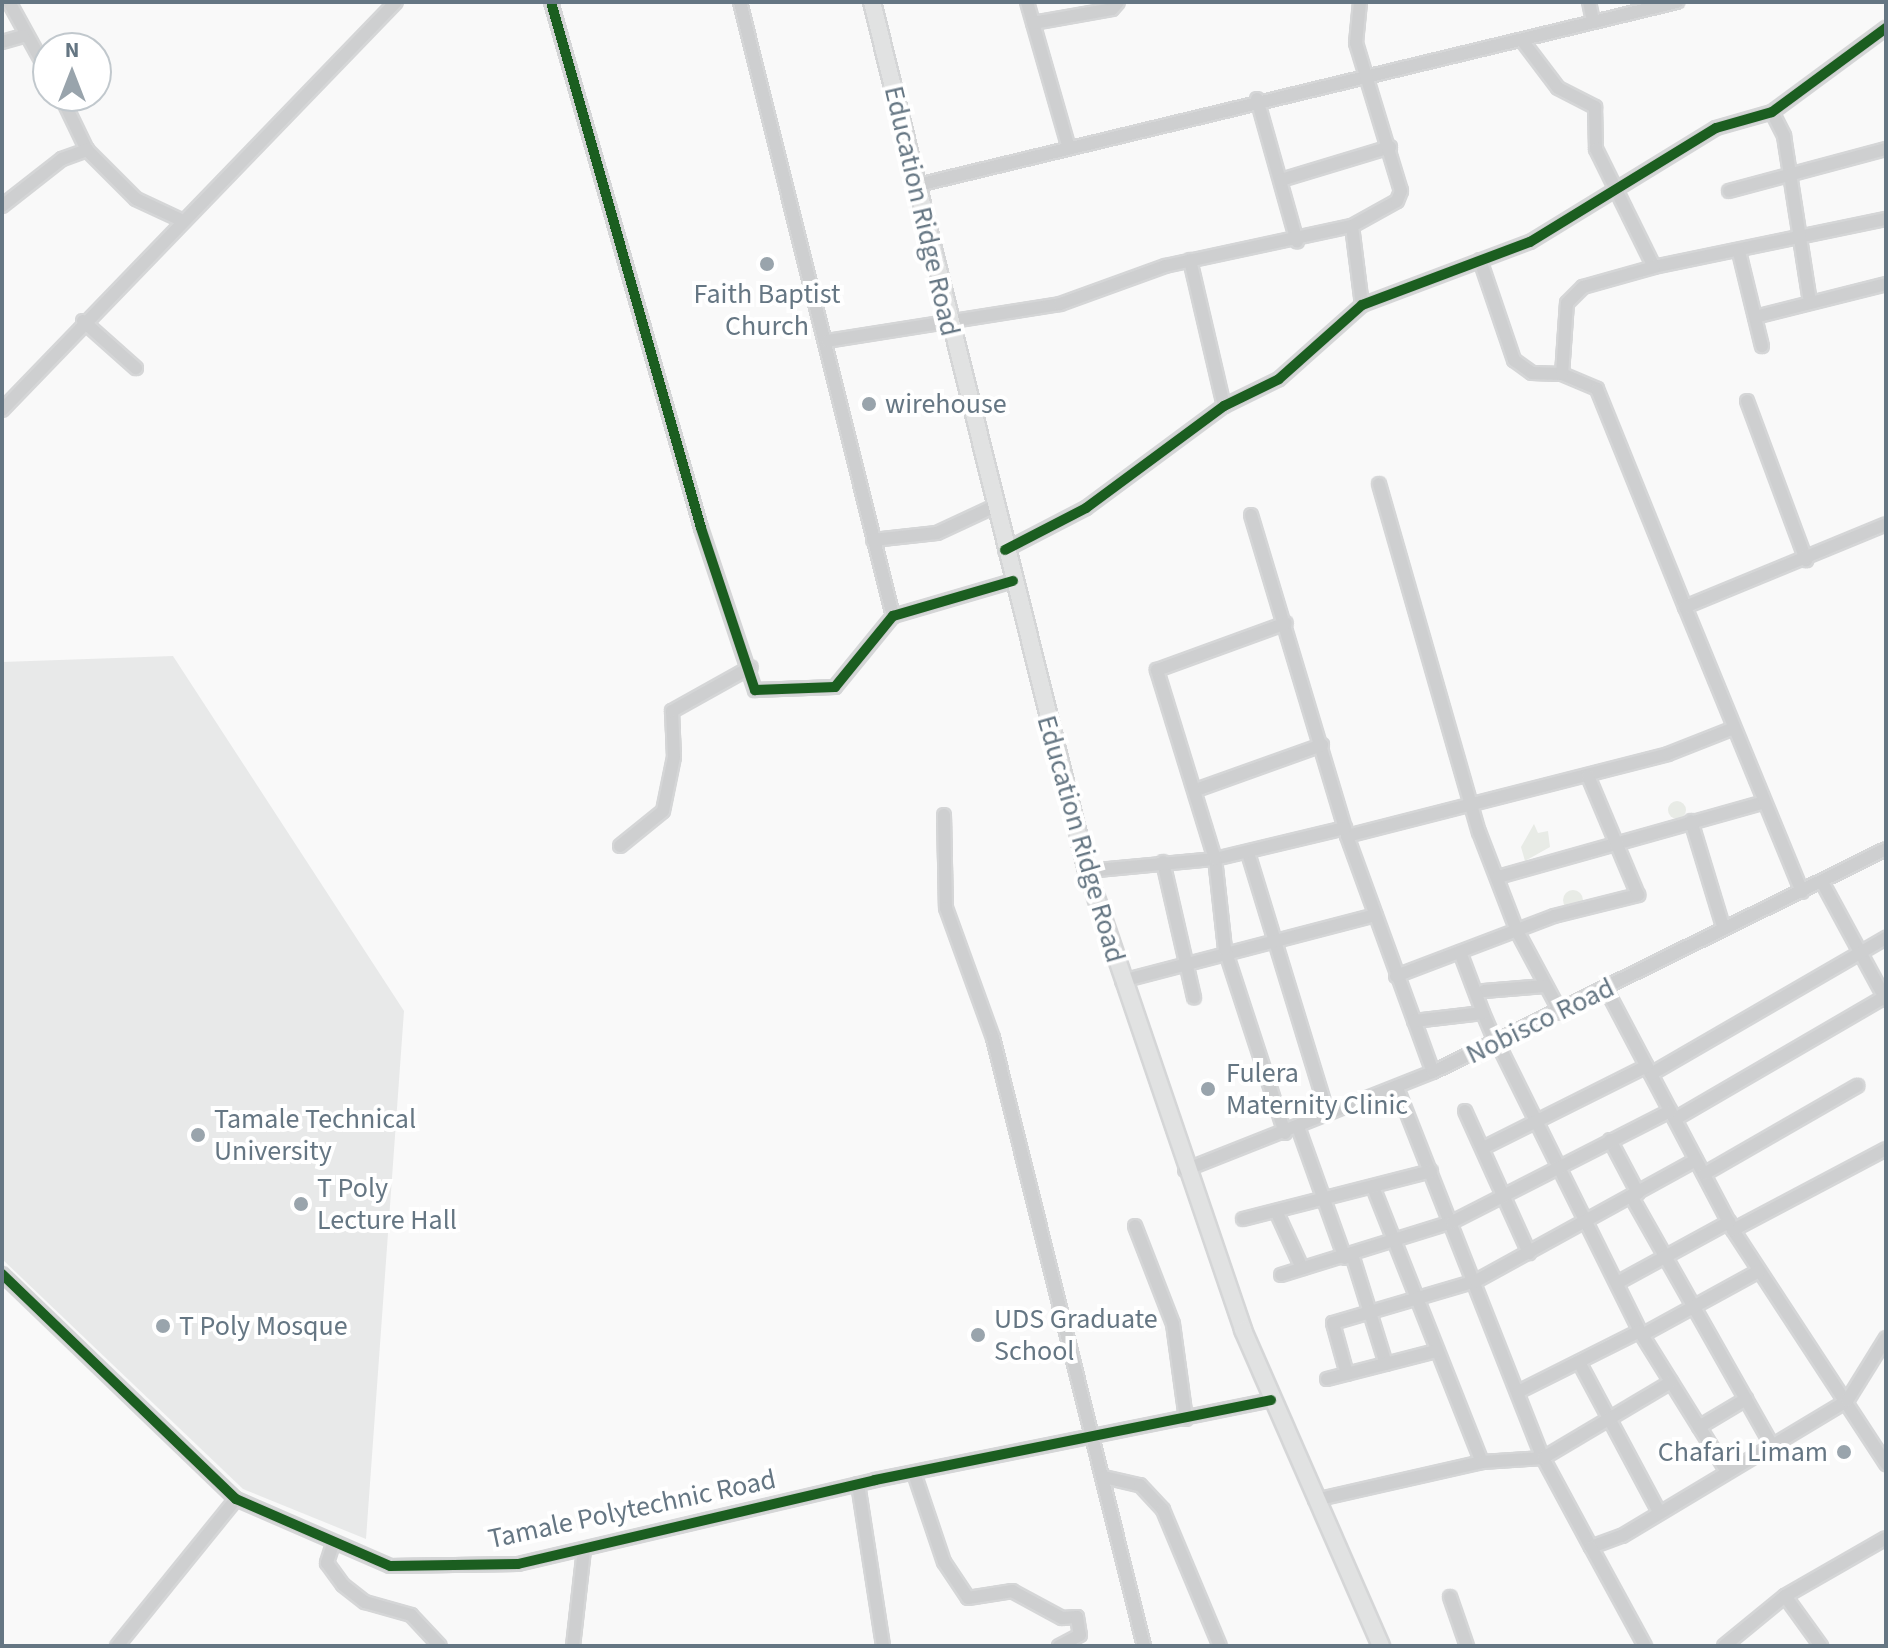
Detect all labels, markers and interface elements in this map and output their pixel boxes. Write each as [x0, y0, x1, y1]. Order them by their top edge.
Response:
north arrow [32, 32, 112, 112]
text: N [65, 34, 79, 66]
street label: Education Ridge Road [877, 83, 967, 339]
marker: Faith Baptist Church [758, 255, 776, 273]
place label: Faith Baptist Church [694, 277, 840, 343]
place label: wirehouse [885, 387, 1007, 421]
marker: wirehouse [860, 395, 878, 413]
street label: Education Ridge Road [1030, 712, 1132, 966]
street label: Nobisco Road [1461, 971, 1619, 1071]
place label: Fulera Maternity Clinic [1226, 1056, 1408, 1122]
marker: Fulera Maternity Clinic [1197, 1078, 1219, 1100]
place label: Tamale Technical University [214, 1102, 416, 1168]
marker: Tamale Technical University [189, 1126, 207, 1144]
place label: T Poly Lecture Hall [317, 1171, 457, 1237]
marker: T Poly Lecture Hall [292, 1195, 310, 1213]
place label: UDS Graduate School [994, 1302, 1158, 1368]
place label: T Poly Mosque [179, 1309, 348, 1343]
marker: T Poly Mosque [154, 1317, 172, 1335]
marker: UDS Graduate School [969, 1326, 987, 1344]
place label: Chafari Limam [1658, 1435, 1828, 1469]
marker: Chafari Limam [1835, 1443, 1853, 1461]
street label: Tamale Polytechnic Road [485, 1462, 779, 1556]

